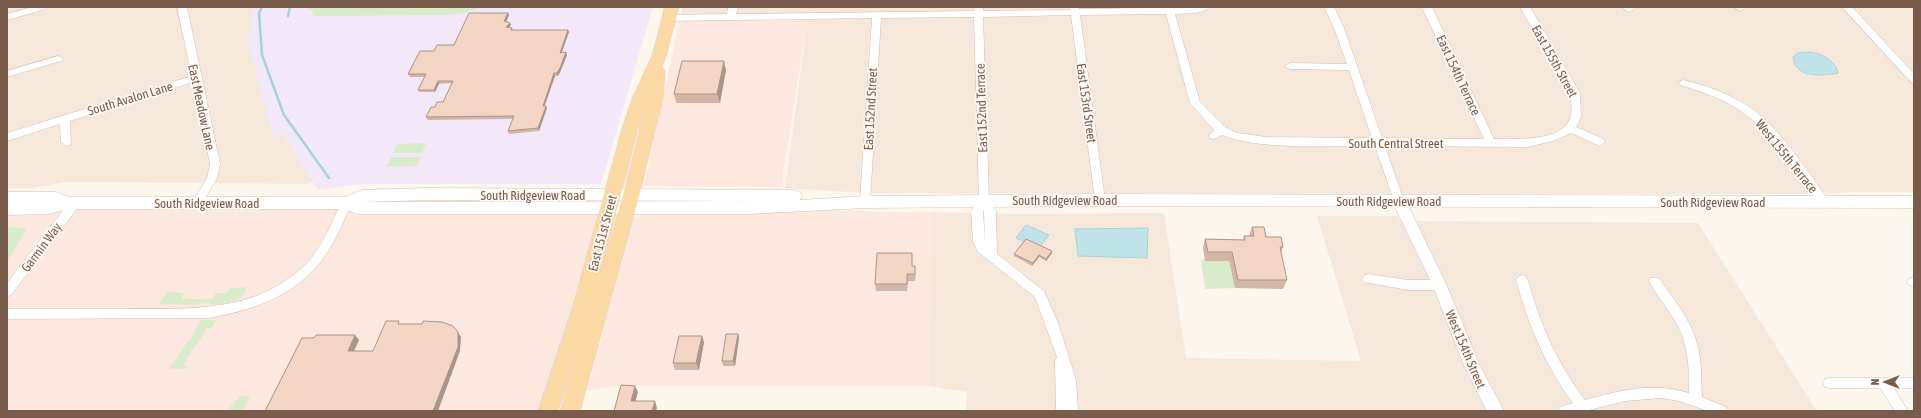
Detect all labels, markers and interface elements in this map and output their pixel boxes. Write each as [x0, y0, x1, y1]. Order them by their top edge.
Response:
street label: East 155th Street [1529, 22, 1581, 100]
street label: East 154th Terrace [1433, 33, 1484, 118]
street label: East 153rd Street [1073, 62, 1100, 144]
street label: East Meadow Lane [185, 63, 218, 151]
street label: East 152nd Terrace [972, 63, 991, 153]
street label: East 152nd Street [861, 67, 880, 151]
street label: South Avalon Lane [86, 78, 175, 119]
street label: West 155th Terrace [1752, 117, 1821, 196]
street label: South Central Street [1349, 136, 1444, 151]
street label: South Ridgeview Road [481, 188, 585, 203]
street label: East 151st Street [585, 193, 620, 273]
street label: South Ridgeview Road [1013, 193, 1117, 208]
street label: South Ridgeview Road [1337, 194, 1441, 209]
street label: South Ridgeview Road [1661, 195, 1765, 210]
street label: South Ridgeview Road [155, 196, 259, 211]
street label: Garmin Way [18, 219, 65, 275]
street label: West 154th Street [1442, 308, 1489, 391]
north arrow [1865, 362, 1905, 402]
text: N [1869, 379, 1881, 385]

